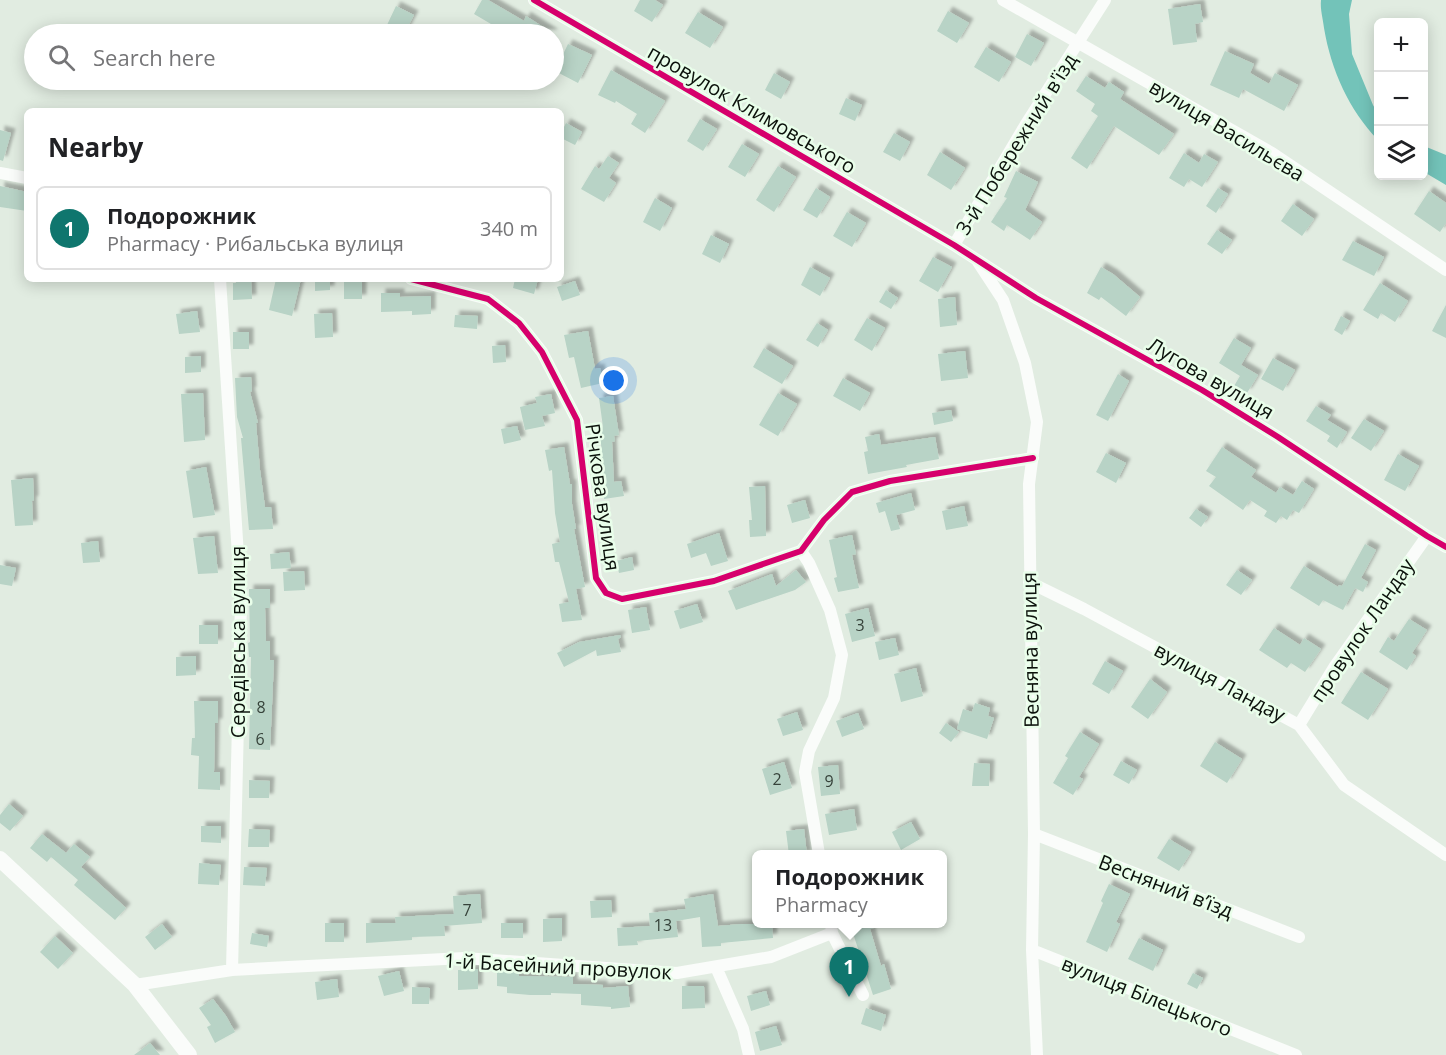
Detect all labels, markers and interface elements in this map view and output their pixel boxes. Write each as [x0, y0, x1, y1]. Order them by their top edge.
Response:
map controls [1374, 18, 1428, 180]
button: + [1374, 18, 1428, 72]
search box [24, 24, 564, 90]
street label: провулок Климовського [643, 38, 861, 180]
icon: search [45, 41, 78, 74]
text: Search here [93, 42, 216, 72]
street label: 3-й Побережний в'їзд [949, 48, 1083, 240]
button: − [1374, 72, 1428, 126]
street label: вулиця Васильєва [1144, 73, 1310, 187]
button: layers [1374, 126, 1428, 180]
text: Nearby [48, 129, 143, 165]
text: Подорожник [107, 200, 256, 230]
text: 1 [64, 215, 75, 242]
text: 340 m [480, 215, 538, 242]
text: Pharmacy · Рибальська вулиця [107, 230, 404, 257]
street label: Лугова вулиця [1143, 331, 1279, 425]
your location [599, 366, 628, 395]
street label: Річкова вулиця [579, 422, 627, 572]
street label: Середівська вулиця [224, 546, 251, 738]
street label: провулок Ландау [1304, 552, 1421, 707]
street label: Весняна вулиця [1015, 572, 1045, 728]
house number: 3 [855, 614, 865, 636]
street label: вулиця Ландау [1150, 636, 1291, 728]
house number: 8 [256, 696, 266, 718]
house number: 6 [255, 728, 265, 750]
house number: 2 [772, 768, 782, 790]
house number: 9 [824, 770, 834, 792]
street label: Весняний вʼїзд [1095, 848, 1238, 924]
popup [752, 850, 947, 928]
text: Подорожник [775, 861, 924, 891]
text: Pharmacy [775, 891, 868, 918]
house number: 7 [462, 899, 472, 921]
house number: 13 [654, 914, 672, 936]
street label: 1-й Басейний провулок [443, 947, 673, 985]
pin: 1 [830, 948, 868, 997]
street label: вулиця Білецького [1058, 949, 1236, 1043]

